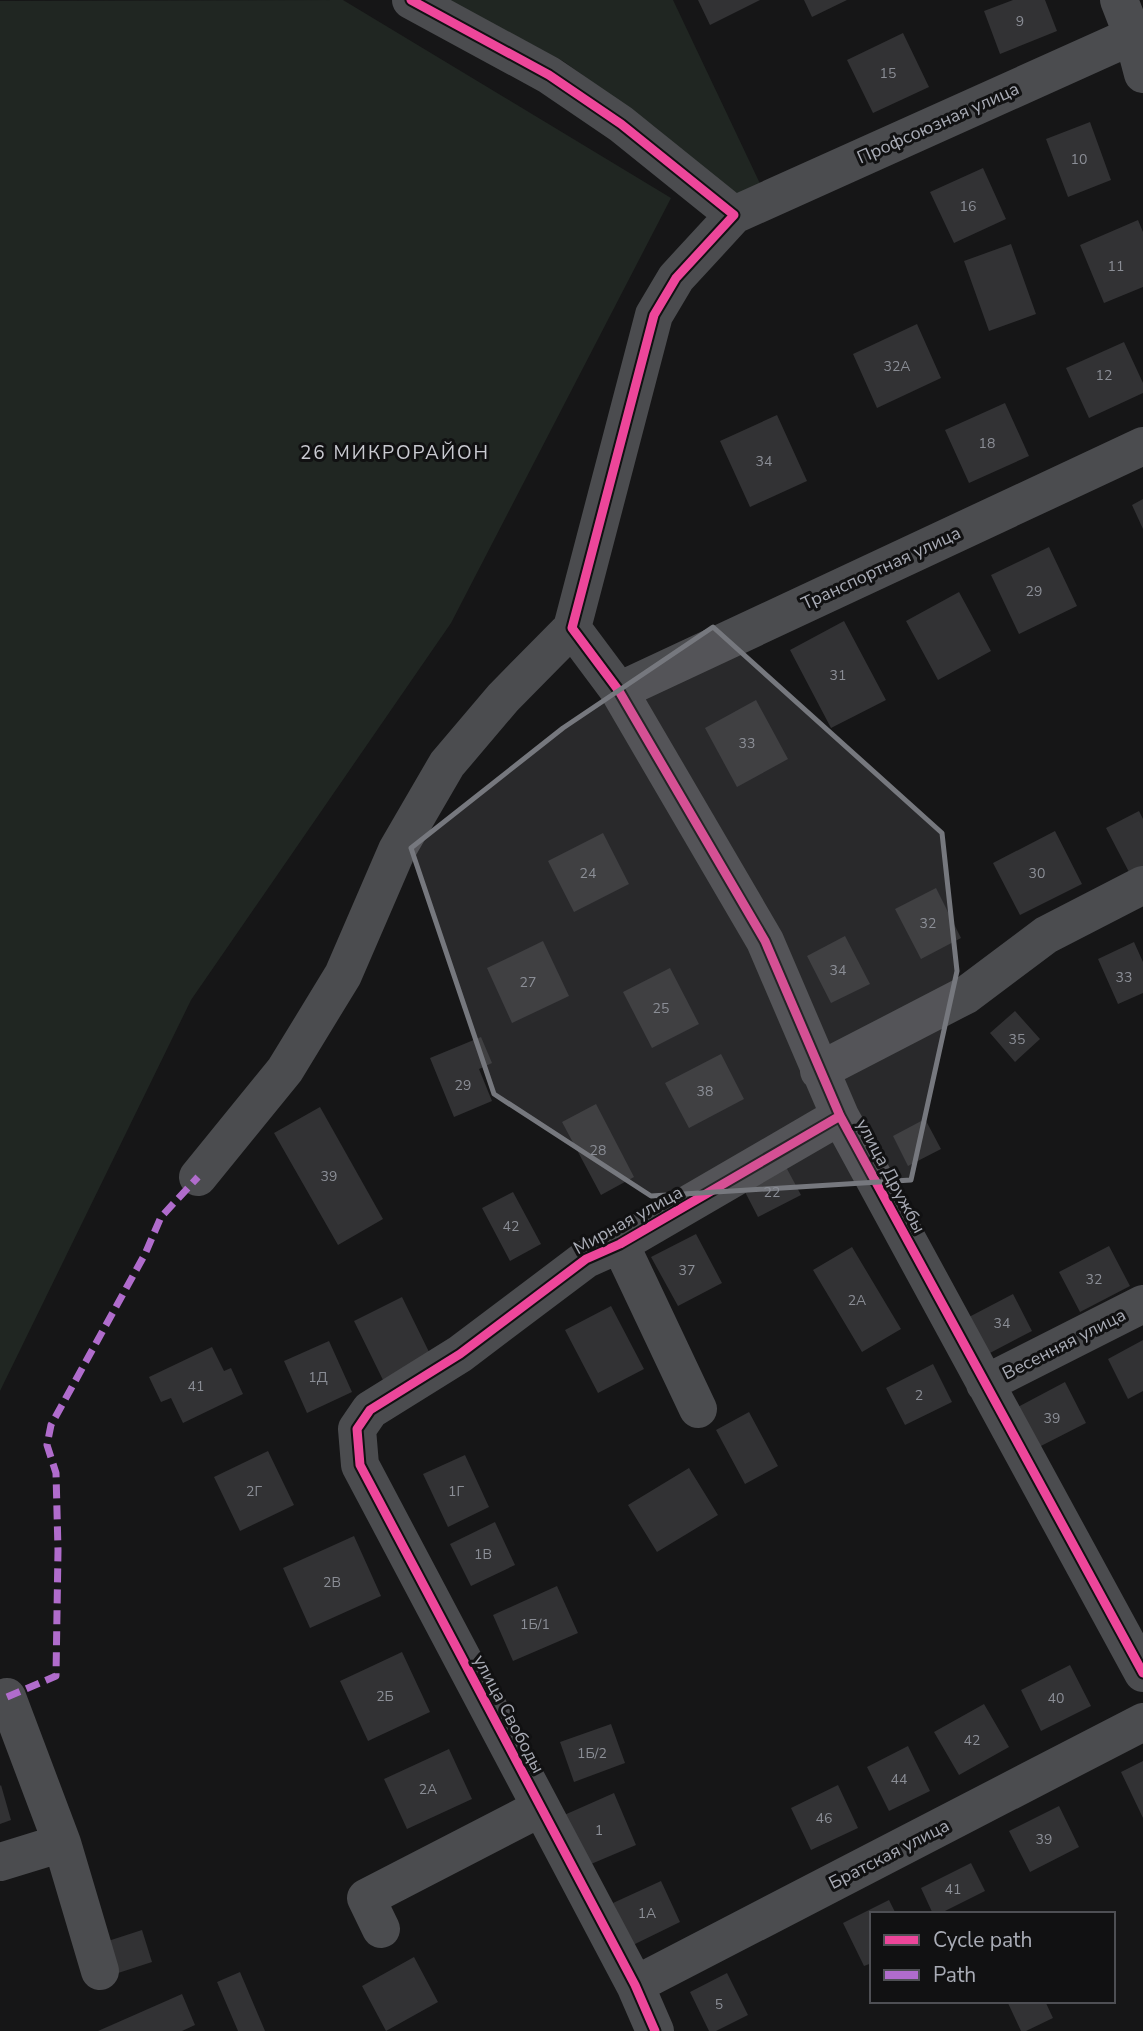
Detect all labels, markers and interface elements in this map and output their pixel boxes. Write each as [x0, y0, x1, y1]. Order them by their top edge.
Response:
house number: 9 [1016, 12, 1024, 31]
house number: 15 [880, 64, 896, 83]
street label: Профсоюзная улица [853, 76, 1023, 170]
house number: 10 [1071, 150, 1087, 169]
house number: 16 [960, 197, 976, 216]
house number: 11 [1108, 257, 1124, 276]
house number: 32А [883, 357, 911, 376]
house number: 12 [1096, 366, 1112, 385]
house number: 18 [979, 434, 995, 453]
district label: 26 МИКРОРАЙОН [300, 440, 490, 466]
house number: 34 [756, 452, 772, 471]
street label: Транспортная улица [797, 521, 965, 615]
house number: 29 [1026, 582, 1042, 601]
house number: 31 [830, 666, 846, 685]
house number: 33 [739, 734, 755, 753]
house number: 24 [580, 864, 596, 883]
house number: 30 [1029, 864, 1045, 883]
house number: 32 [920, 914, 936, 933]
house number: 34 [830, 961, 846, 980]
house number: 33 [1116, 968, 1132, 987]
house number: 27 [520, 973, 536, 992]
house number: 25 [653, 999, 669, 1018]
house number: 35 [1009, 1030, 1025, 1049]
house number: 29 [455, 1076, 471, 1095]
house number: 38 [697, 1082, 713, 1101]
street label: улица Дружбы [851, 1115, 931, 1237]
house number: 28 [590, 1141, 606, 1160]
house number: 39 [321, 1167, 337, 1186]
street label: Мирная улица [569, 1180, 687, 1260]
house number: 22 [764, 1183, 780, 1202]
house number: 42 [503, 1217, 519, 1236]
house number: 37 [679, 1261, 695, 1280]
house number: 32 [1086, 1270, 1102, 1289]
house number: 2А [848, 1291, 866, 1310]
street label: Весенняя улица [998, 1303, 1130, 1385]
house number: 34 [994, 1314, 1010, 1333]
house number: 1Д [308, 1368, 328, 1387]
house number: 41 [188, 1377, 204, 1396]
house number: 2 [915, 1386, 923, 1405]
house number: 39 [1044, 1409, 1060, 1428]
house number: 2Г [246, 1482, 262, 1501]
house number: 1Г [448, 1482, 464, 1501]
house number: 1В [474, 1545, 492, 1564]
house number: 2В [323, 1573, 341, 1592]
house number: 1Б/1 [520, 1615, 550, 1634]
street label: улица Свободы [468, 1650, 550, 1778]
house number: 2Б [376, 1687, 394, 1706]
house number: 40 [1048, 1689, 1064, 1708]
house number: 42 [964, 1731, 980, 1750]
house number: 1Б/2 [577, 1744, 607, 1763]
house number: 44 [891, 1770, 907, 1789]
house number: 2А [419, 1780, 437, 1799]
house number: 46 [816, 1809, 832, 1828]
street label: Братская улица [825, 1813, 953, 1895]
house number: 1 [595, 1821, 603, 1840]
house number: 39 [1036, 1830, 1052, 1849]
house number: 41 [945, 1880, 961, 1899]
house number: 1А [638, 1904, 656, 1923]
legend [870, 1912, 1115, 2003]
text: Cycle path [933, 1926, 1032, 1954]
text: Path [933, 1961, 976, 1989]
house number: 5 [715, 1995, 723, 2014]

